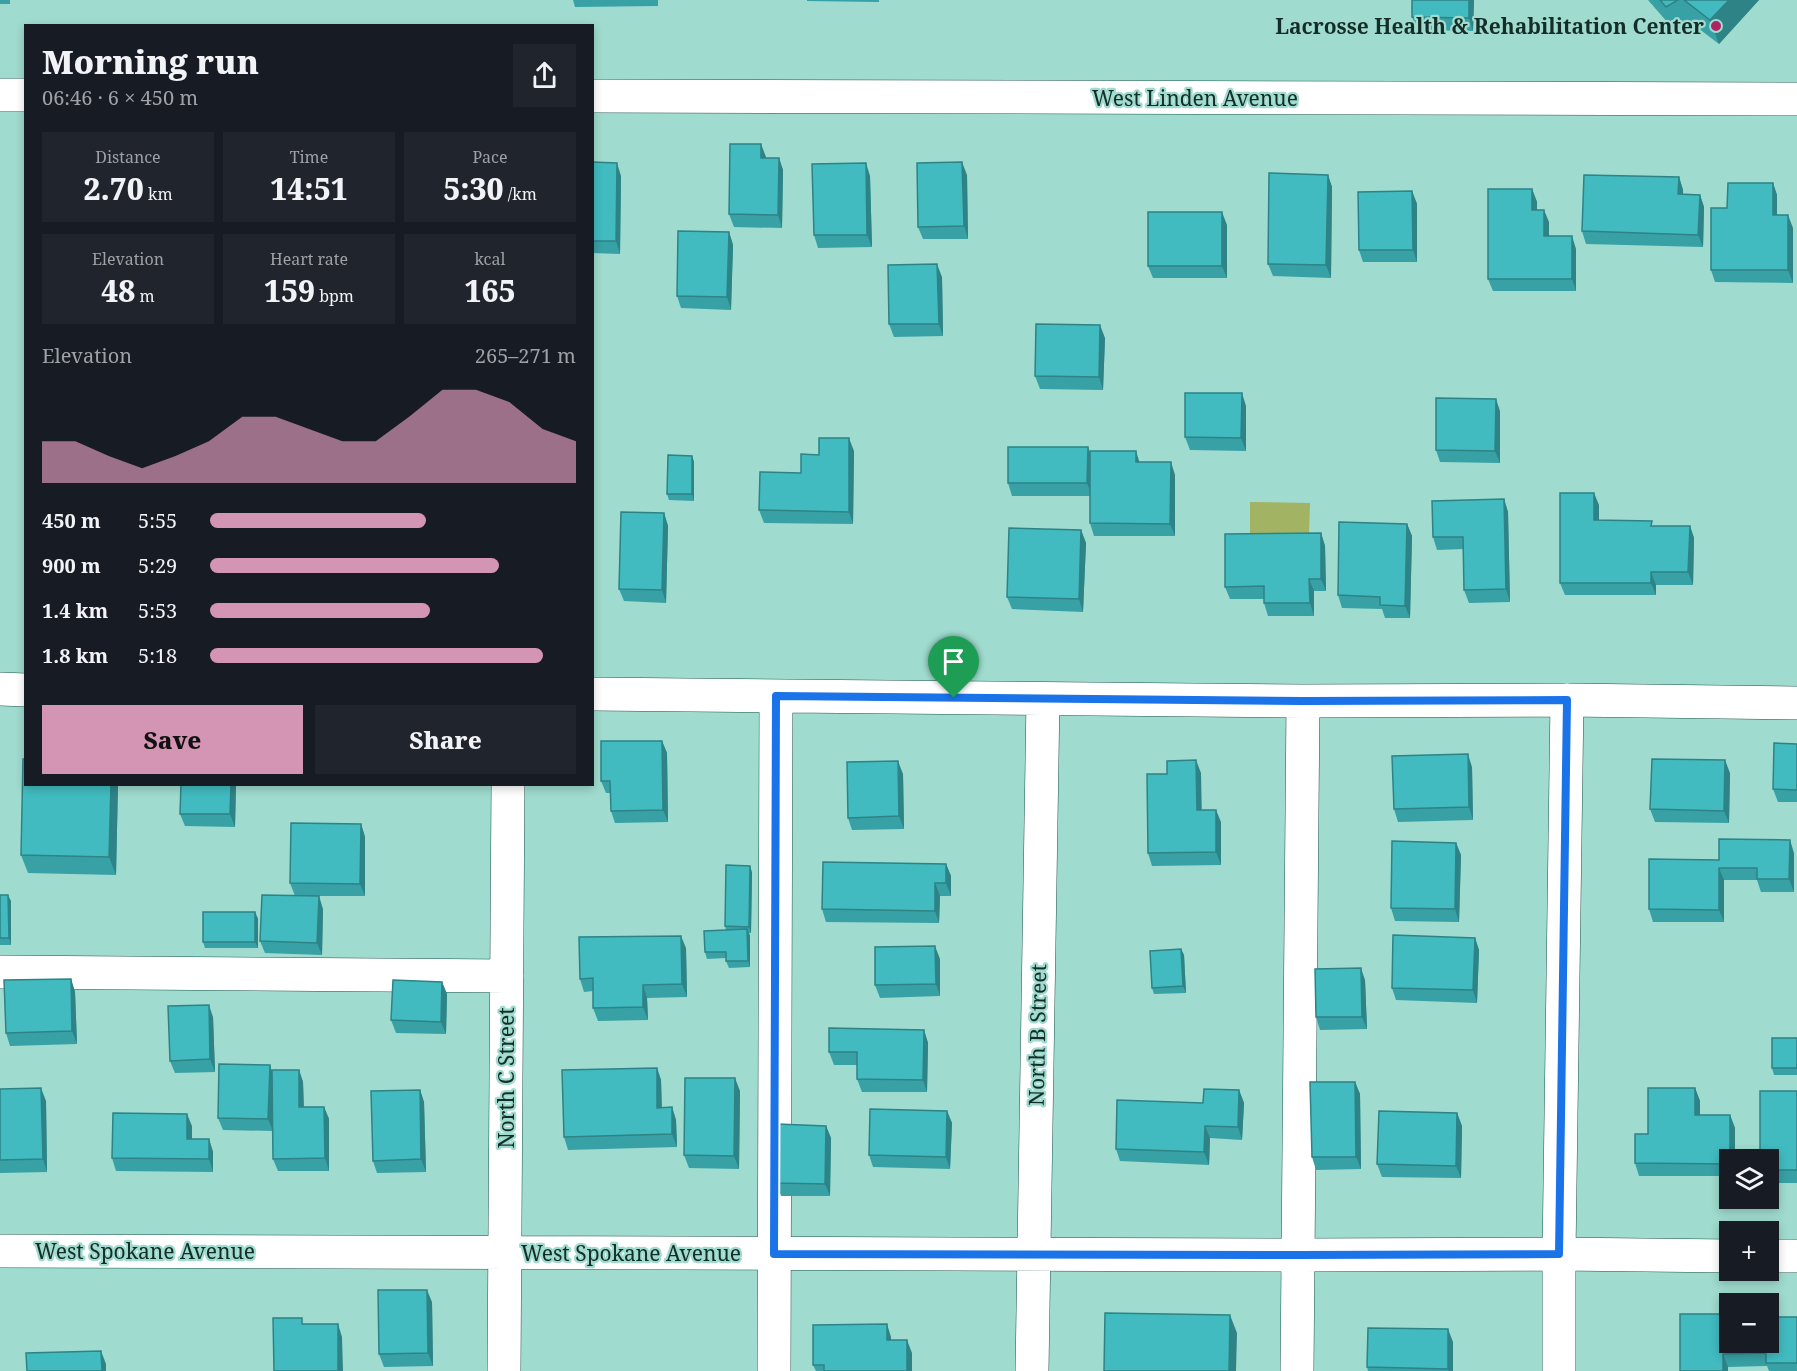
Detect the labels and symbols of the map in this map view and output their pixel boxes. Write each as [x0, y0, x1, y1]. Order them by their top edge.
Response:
place label: Lacrosse Health & Rehabilitation Center [1275, 12, 1704, 40]
marker: Lacrosse Health & Rehabilitation Center [1709, 19, 1723, 33]
street label: West Linden Avenue [1092, 84, 1298, 112]
pin [928, 636, 979, 698]
street label: North B Street [1022, 964, 1052, 1106]
street label: North C Street [492, 1007, 520, 1149]
street label: West Spokane Avenue [35, 1237, 255, 1265]
street label: West Spokane Avenue [521, 1239, 741, 1267]

